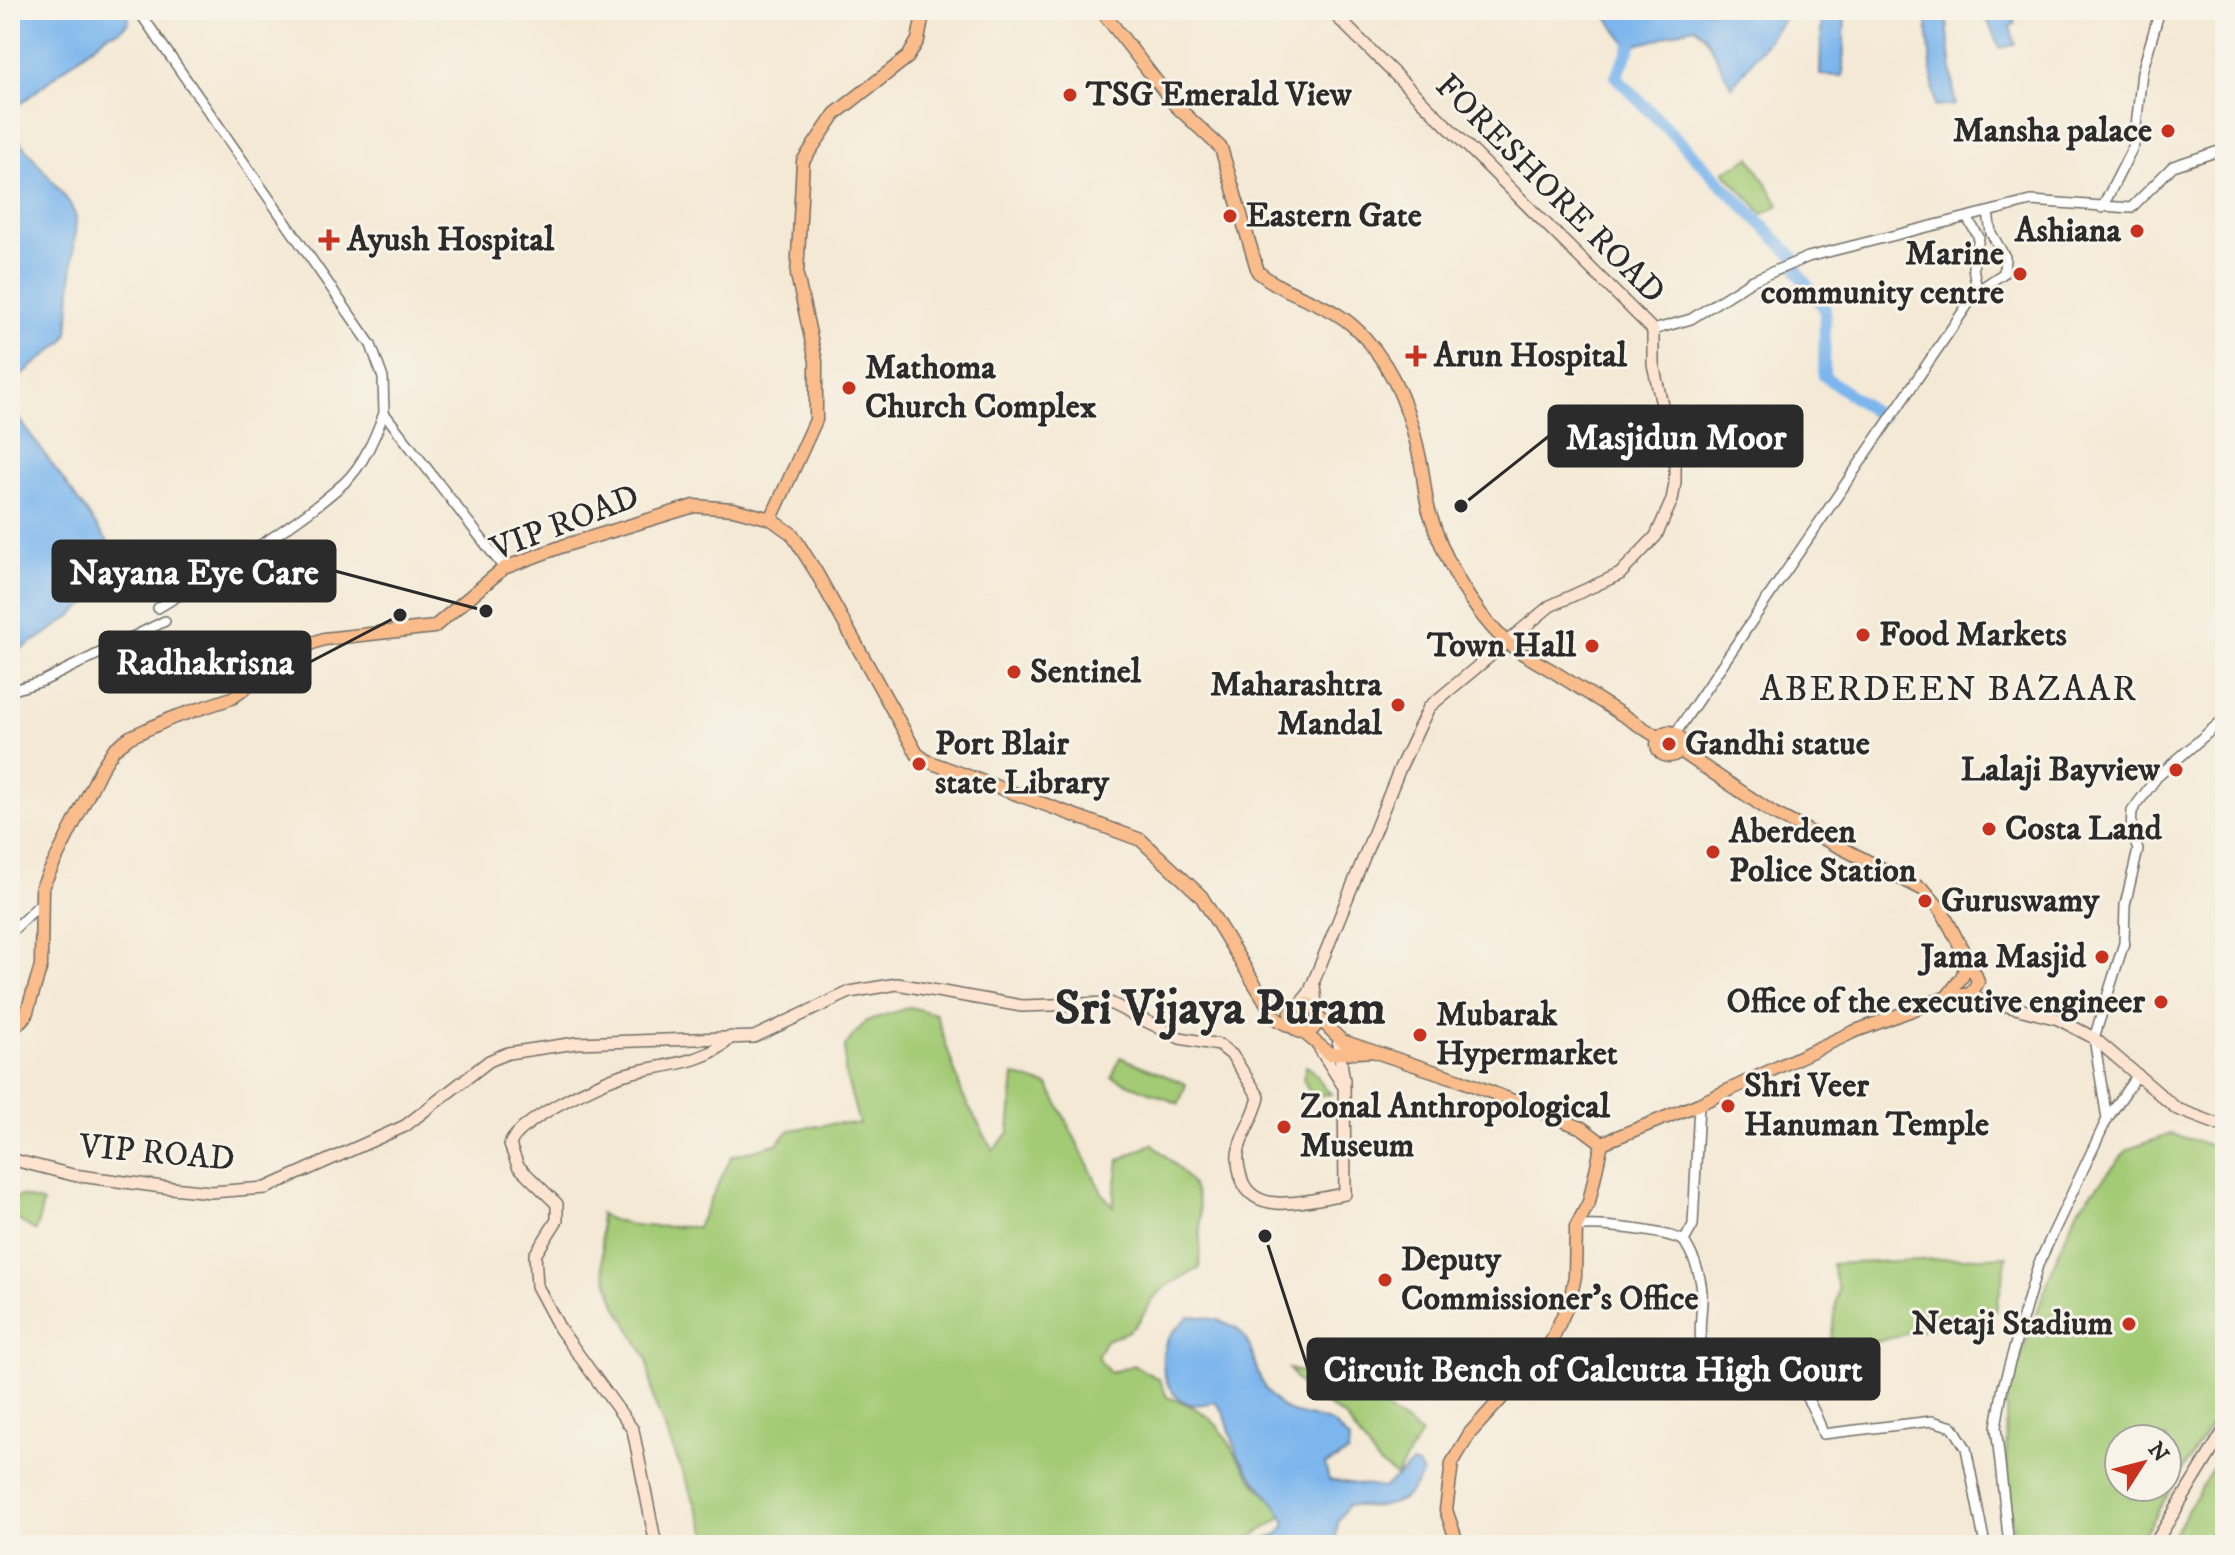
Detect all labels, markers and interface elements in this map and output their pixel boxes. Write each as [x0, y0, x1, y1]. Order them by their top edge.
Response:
street label: FORESHORE ROAD [1426, 65, 1674, 313]
place label: TSG Emerald View [1085, 74, 1352, 116]
marker: TSG Emerald View [1061, 86, 1079, 104]
place label: Mansha palace [1953, 110, 2152, 152]
marker: Mansha palace [2159, 122, 2177, 140]
place label: Eastern Gate [1246, 195, 1422, 237]
marker: Eastern Gate [1221, 207, 1239, 225]
place label: Ashiana [2014, 210, 2122, 252]
place label: Ayush Hospital [346, 219, 555, 261]
marker: Ashiana [2128, 222, 2146, 240]
marker: Ayush Hospital [318, 229, 340, 251]
place label: Marine community centre [1761, 233, 2004, 314]
marker: Marine community centre [2011, 265, 2029, 283]
place label: Arun Hospital [1433, 335, 1628, 377]
marker: Arun Hospital [1405, 345, 1427, 367]
place label: Mathoma Church Complex [865, 347, 1097, 428]
marker: Mathoma Church Complex [840, 379, 858, 397]
callout: Masjidun Moor [1549, 406, 1802, 466]
text: Masjidun Moor [1566, 416, 1787, 461]
street label: VIP ROAD [484, 475, 645, 571]
callout: Nayana Eye Care [53, 541, 335, 601]
text: Nayana Eye Care [69, 551, 319, 596]
place label: Food Markets [1879, 614, 2067, 656]
place label: Town Hall [1426, 625, 1577, 667]
marker: Food Markets [1854, 626, 1872, 644]
callout: Radhakrisna [100, 632, 310, 692]
marker: Town Hall [1583, 637, 1601, 655]
text: Radhakrisna [116, 641, 295, 686]
place label: Sentinel [1030, 651, 1142, 693]
marker: Sentinel [1005, 663, 1023, 681]
place label: Maharashtra Mandal [1210, 664, 1383, 745]
district label: ABERDEEN BAZAAR [1760, 667, 2138, 712]
marker: Maharashtra Mandal [1389, 696, 1407, 714]
place label: Port Blair state Library [935, 723, 1110, 804]
place label: Gandhi statue [1685, 723, 1870, 765]
marker: Gandhi statue [1660, 735, 1678, 753]
place label: Lalaji Bayview [1961, 749, 2160, 791]
marker: Port Blair state Library [910, 755, 928, 773]
marker: Lalaji Bayview [2167, 761, 2185, 779]
place label: Costa Land [2005, 808, 2163, 850]
place label: Aberdeen Police Station [1728, 811, 1917, 892]
marker: Costa Land [1980, 820, 1998, 838]
marker: Aberdeen Police Station [1704, 843, 1722, 861]
place label: Guruswamy [1941, 880, 2100, 922]
marker: Guruswamy [1916, 892, 1934, 910]
place label: Jama Masjid [1917, 936, 2087, 978]
marker: Jama Masjid [2093, 948, 2111, 966]
district label: Sri Vijaya Puram [1054, 977, 1386, 1040]
place label: Office of the executive engineer [1727, 981, 2145, 1023]
marker: Office of the executive engineer [2152, 993, 2170, 1011]
place label: Mubarak Hypermarket [1436, 994, 1618, 1075]
marker: Mubarak Hypermarket [1411, 1026, 1429, 1044]
place label: Shri Veer Hanuman Temple [1744, 1065, 1989, 1146]
place label: Zonal Anthropological Museum [1300, 1086, 1611, 1167]
marker: Shri Veer Hanuman Temple [1719, 1097, 1737, 1115]
marker: Zonal Anthropological Museum [1275, 1118, 1293, 1136]
street label: VIP ROAD [77, 1125, 236, 1181]
place label: Deputy Commissioner's Office [1401, 1239, 1699, 1320]
marker: Deputy Commissioner's Office [1376, 1271, 1394, 1289]
place label: Netaji Stadium [1911, 1303, 2113, 1345]
marker: Netaji Stadium [2120, 1315, 2138, 1333]
callout: Circuit Bench of Calcutta High Court [1308, 1339, 1879, 1399]
text: Circuit Bench of Calcutta High Court [1324, 1348, 1863, 1393]
north arrow [2103, 1423, 2183, 1503]
text: N [2142, 1437, 2174, 1467]

